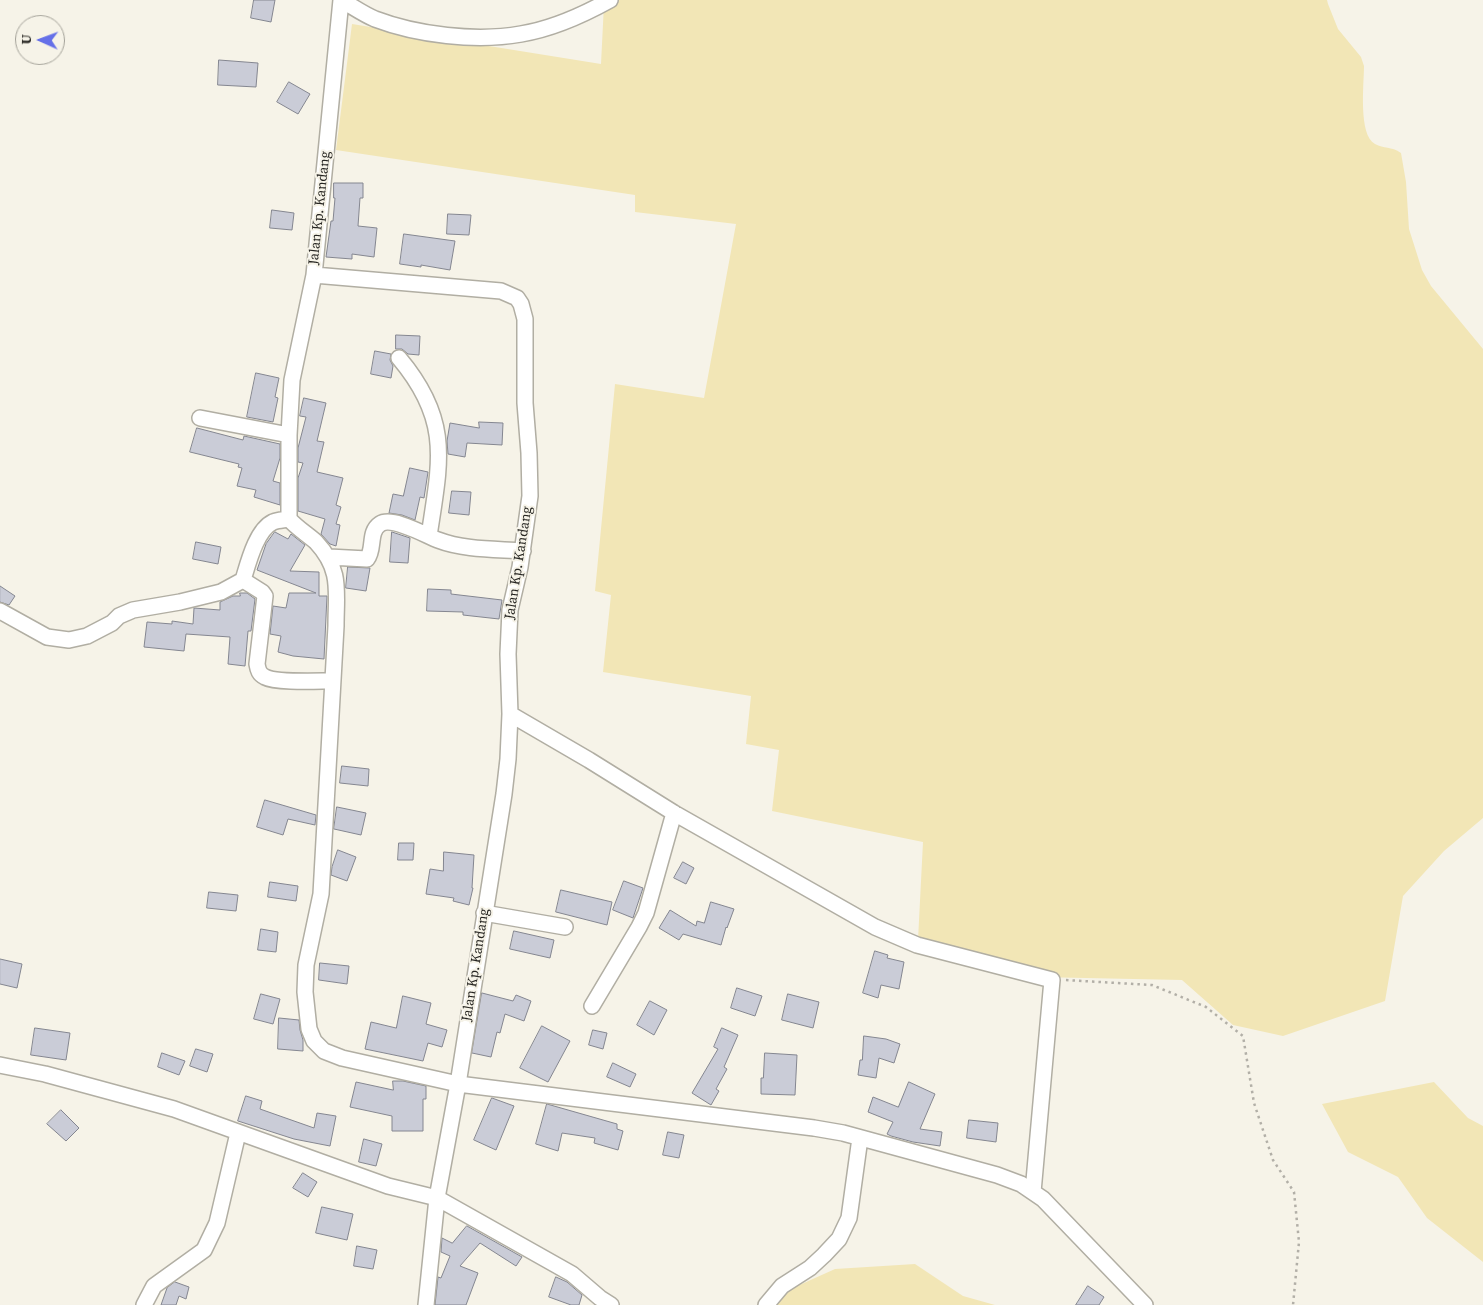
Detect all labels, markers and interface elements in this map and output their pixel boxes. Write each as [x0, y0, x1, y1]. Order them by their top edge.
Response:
north arrow [15, 15, 65, 65]
text: U [16, 34, 36, 45]
street label: Jalan Kp. Kandang [306, 150, 334, 266]
street label: Jalan Kp. Kandang [502, 505, 536, 621]
street label: Jalan Kp. Kandang [459, 907, 493, 1023]

